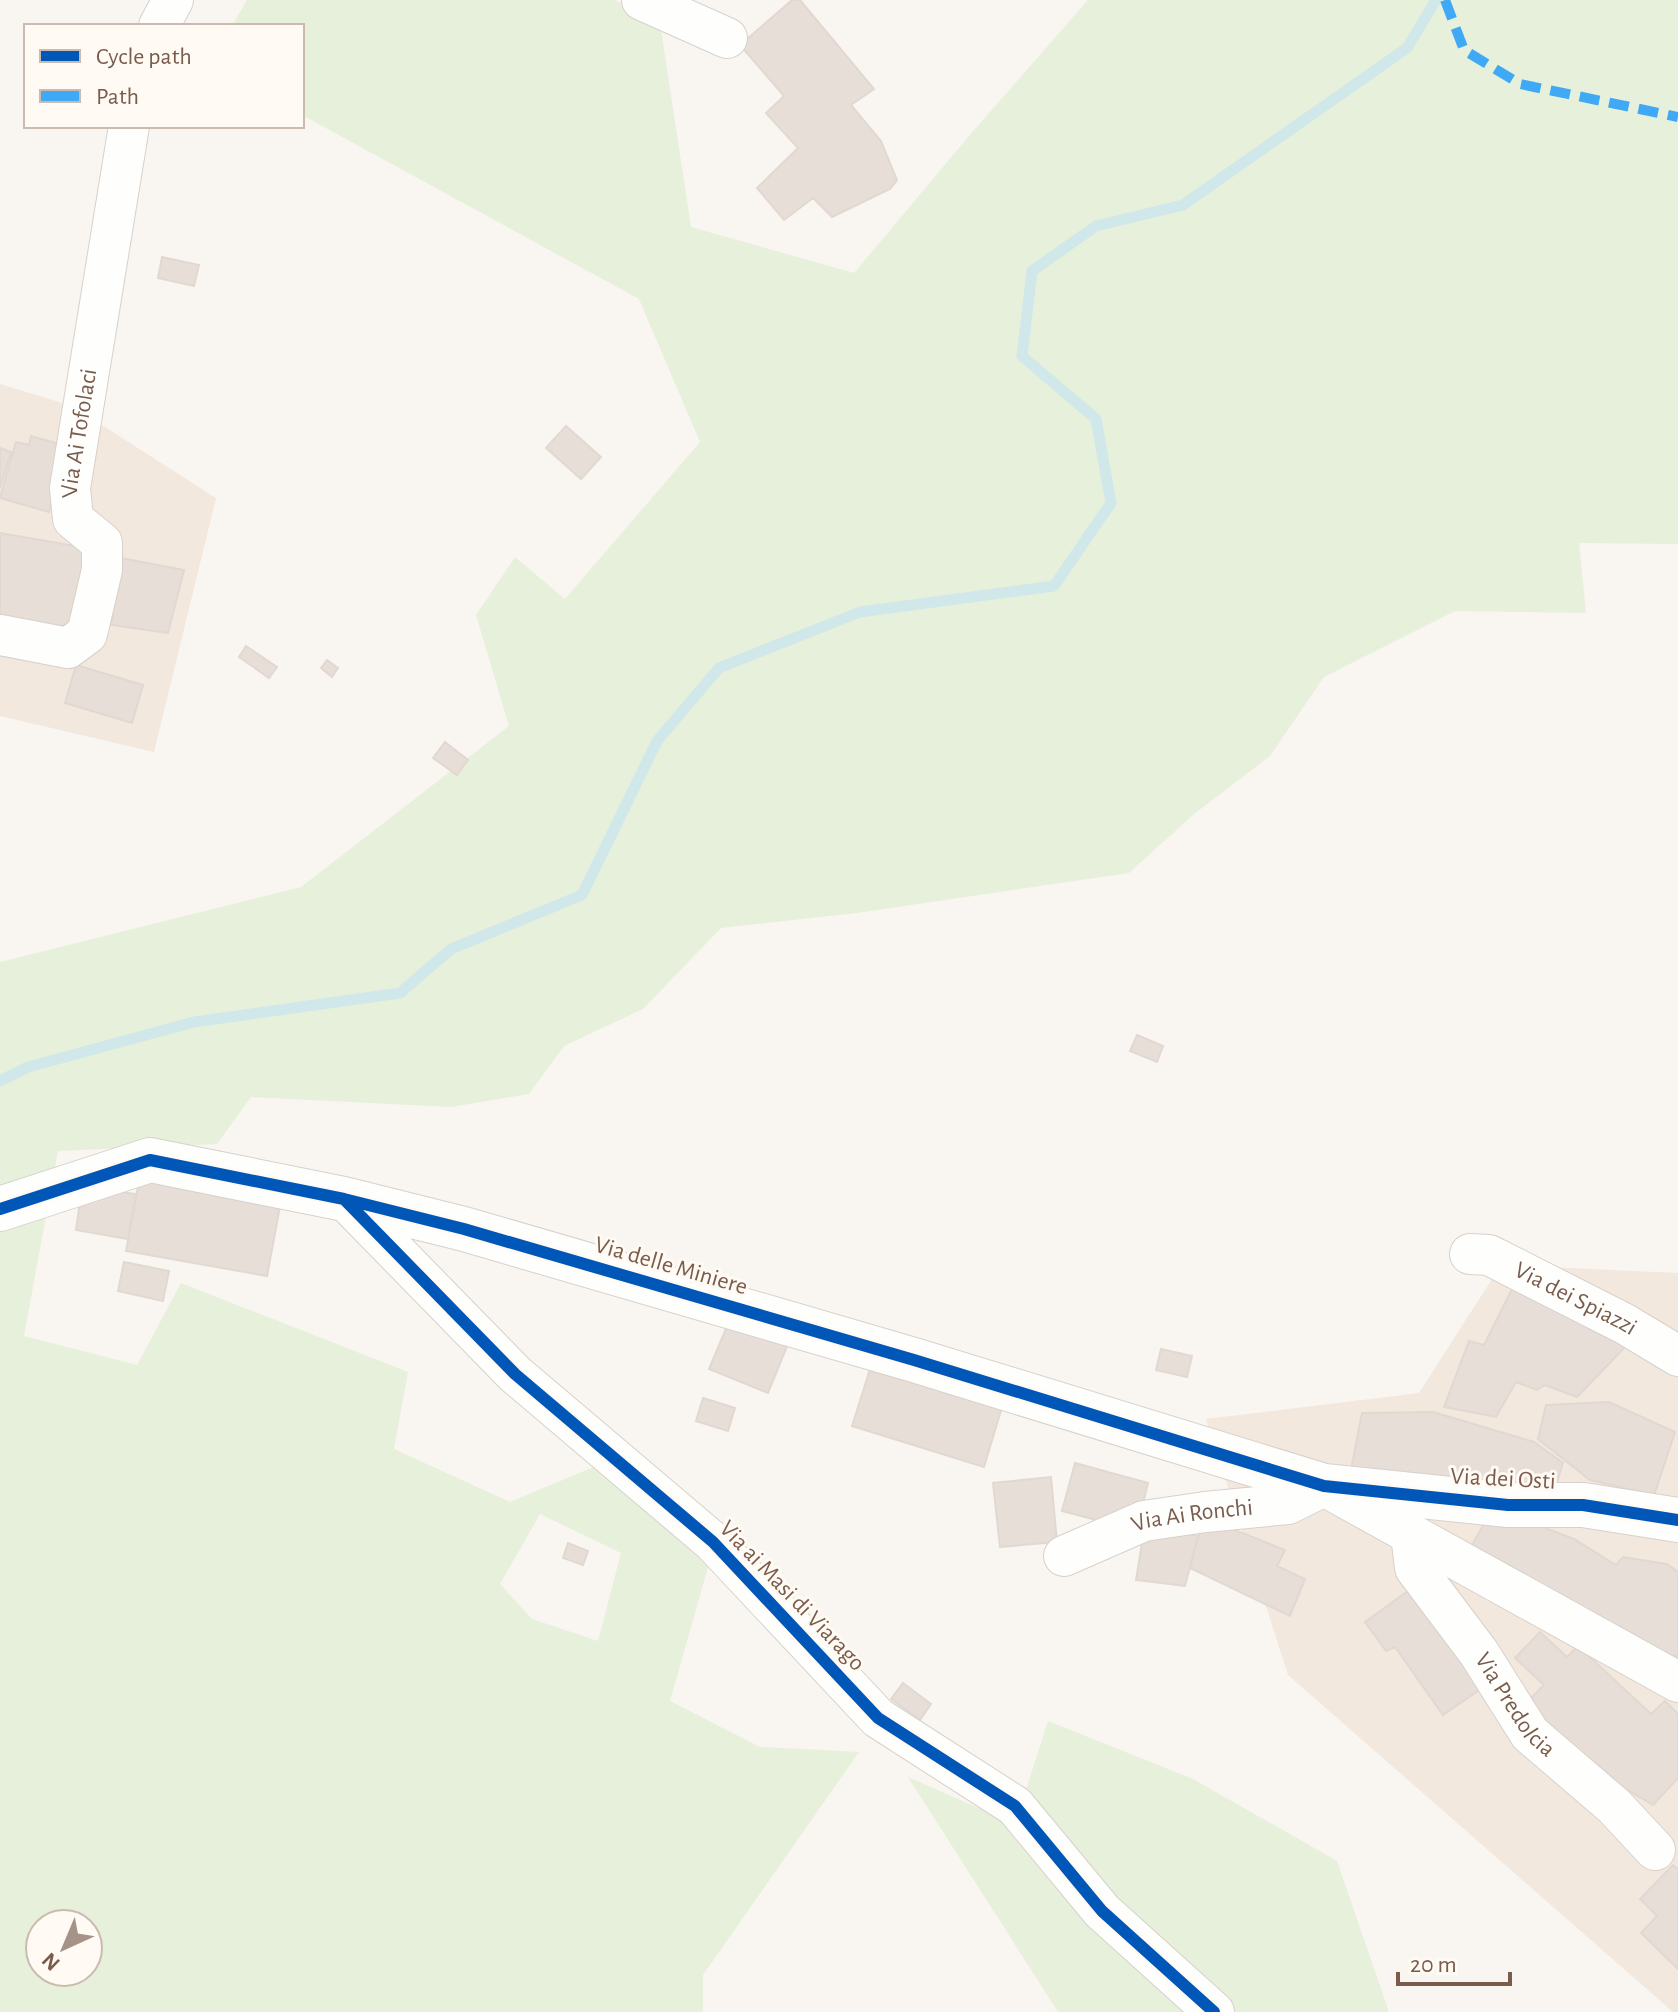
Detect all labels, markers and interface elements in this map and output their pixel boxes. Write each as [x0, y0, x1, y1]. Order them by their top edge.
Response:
legend [24, 24, 304, 128]
text: Cycle path [96, 45, 192, 69]
text: Path [96, 85, 139, 109]
street label: Via Ai Tofolaci [58, 367, 101, 499]
street label: Via delle Miniere [592, 1233, 750, 1299]
street label: Via dei Spiazzi [1510, 1258, 1641, 1340]
street label: Via dei Osti [1450, 1464, 1556, 1494]
street label: Via Ai Ronchi [1128, 1495, 1254, 1537]
street label: Via ai Masi di Viarago [715, 1516, 869, 1676]
street label: Via Predolcia [1470, 1649, 1559, 1762]
north arrow [24, 1908, 104, 1988]
scale bar [1398, 1936, 1510, 1986]
text: N [38, 1948, 64, 1975]
text: 20 m [1410, 1953, 1457, 1977]

